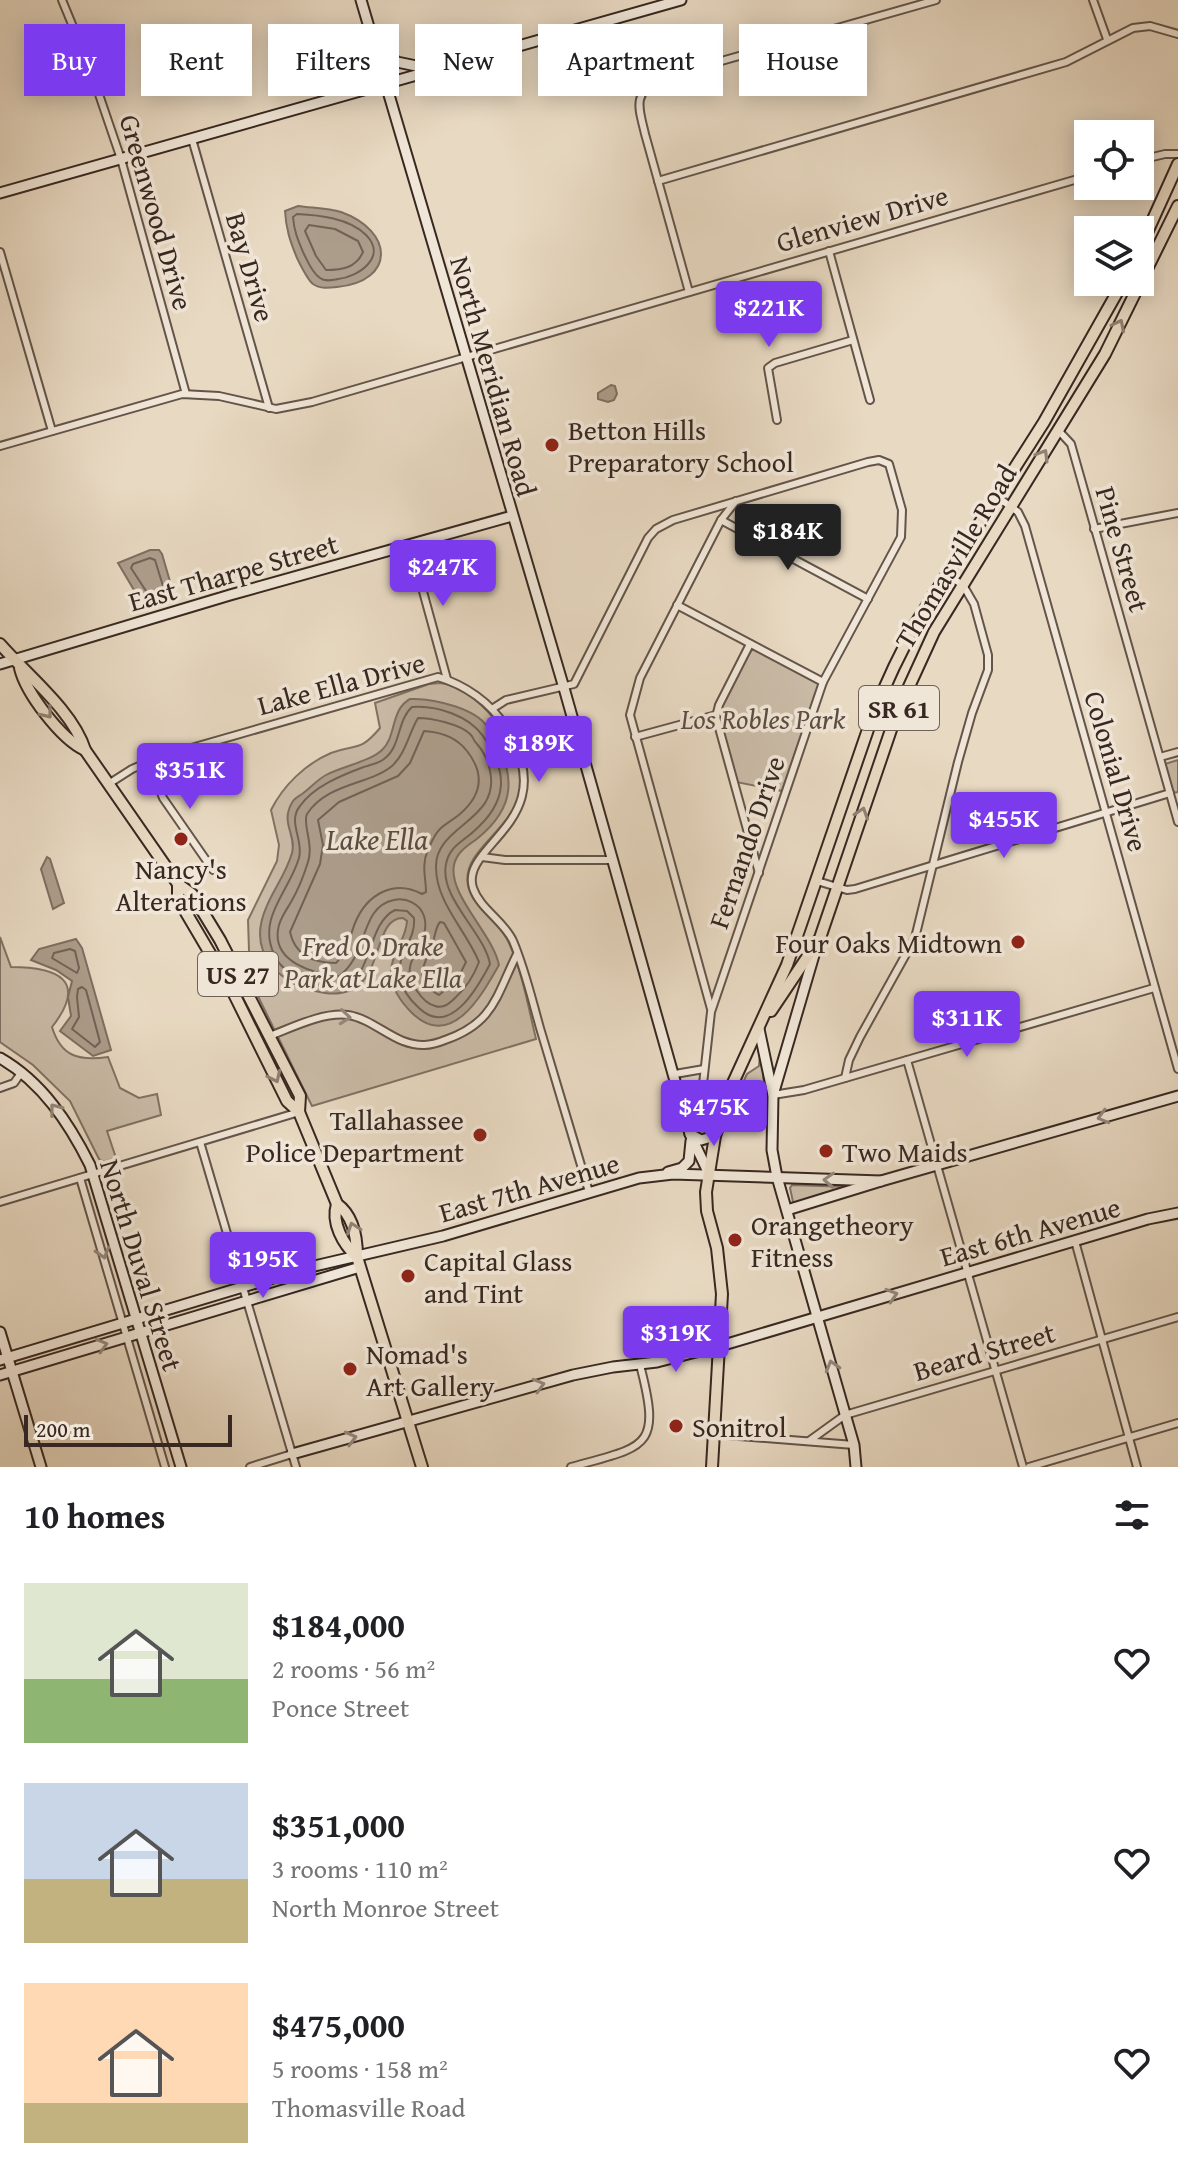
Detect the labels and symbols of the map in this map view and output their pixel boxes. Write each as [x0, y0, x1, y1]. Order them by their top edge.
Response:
street label: Greenwood Drive [110, 109, 204, 315]
street label: Glenview Drive [771, 174, 953, 262]
street label: Bay Drive [216, 207, 286, 327]
street label: North Meridian Road [440, 251, 548, 501]
pin: $221K [713, 281, 825, 349]
one-way arrow [1110, 319, 1125, 334]
place label: Betton Hills Preparatory School [568, 409, 794, 482]
marker: Betton Hills Preparatory School [543, 436, 561, 454]
one-way arrow [1034, 449, 1049, 464]
street label: Thomasville Road [884, 456, 1026, 656]
street label: Pine Street [1086, 481, 1160, 617]
pin: $184K [732, 504, 844, 572]
street label: East Tharpe Street [124, 522, 343, 621]
pin: $247K [387, 540, 499, 608]
street label: Lake Ella Drive [253, 641, 429, 725]
road number: SR 61 [859, 686, 939, 730]
street label: Colonial Drive [1075, 686, 1159, 856]
park label: Los Robles Park [680, 698, 846, 739]
one-way arrow [37, 704, 52, 718]
pin: $189K [483, 716, 595, 784]
pin: $351K [134, 743, 246, 811]
street label: Fernando Drive [697, 750, 795, 934]
pin: $455K [948, 792, 1060, 860]
one-way arrow [852, 807, 868, 821]
water label: Lake Ella [325, 817, 428, 861]
marker: Nancy's Alterations [172, 830, 190, 848]
place label: Nancy's Alterations [115, 848, 247, 921]
place label: Four Oaks Midtown [775, 922, 1002, 963]
park label: Fred O. Drake Park at Lake Ella [283, 925, 462, 998]
marker: Four Oaks Midtown [1009, 933, 1027, 951]
road number: US 27 [198, 952, 278, 996]
pin: $311K [911, 991, 1023, 1059]
one-way arrow [339, 1008, 352, 1025]
one-way arrow [265, 1069, 281, 1084]
pin: $475K [658, 1080, 770, 1148]
place label: Tallahassee Police Department [246, 1099, 464, 1172]
one-way arrow [51, 1103, 65, 1118]
one-way arrow [1097, 1108, 1111, 1124]
marker: Tallahassee Police Department [471, 1126, 489, 1144]
place label: Two Maids [842, 1131, 968, 1172]
street label: East 7th Avenue [434, 1142, 624, 1232]
marker: Two Maids [817, 1142, 835, 1160]
street label: North Duval Street [90, 1154, 194, 1376]
one-way arrow [822, 1172, 835, 1189]
street label: East 6th Avenue [935, 1186, 1125, 1276]
place label: Orangetheory Fitness [751, 1204, 914, 1277]
one-way arrow [346, 1222, 362, 1236]
marker: Orangetheory Fitness [726, 1231, 744, 1249]
pin: $195K [207, 1232, 319, 1300]
place label: Capital Glass and Tint [424, 1240, 572, 1313]
one-way arrow [94, 1245, 110, 1259]
marker: Capital Glass and Tint [399, 1267, 417, 1285]
one-way arrow [885, 1288, 899, 1304]
pin: $319K [620, 1306, 732, 1374]
street label: Beard Street [908, 1311, 1060, 1391]
place label: Nomad's Art Gallery [366, 1333, 495, 1406]
one-way arrow [94, 1338, 108, 1354]
marker: Nomad's Art Gallery [341, 1360, 359, 1378]
one-way arrow [824, 1360, 841, 1374]
one-way arrow [531, 1378, 545, 1394]
place label: Sonitrol [692, 1406, 787, 1447]
scale bar [24, 1411, 232, 1447]
marker: Sonitrol [667, 1417, 685, 1435]
one-way arrow [344, 1431, 358, 1448]

